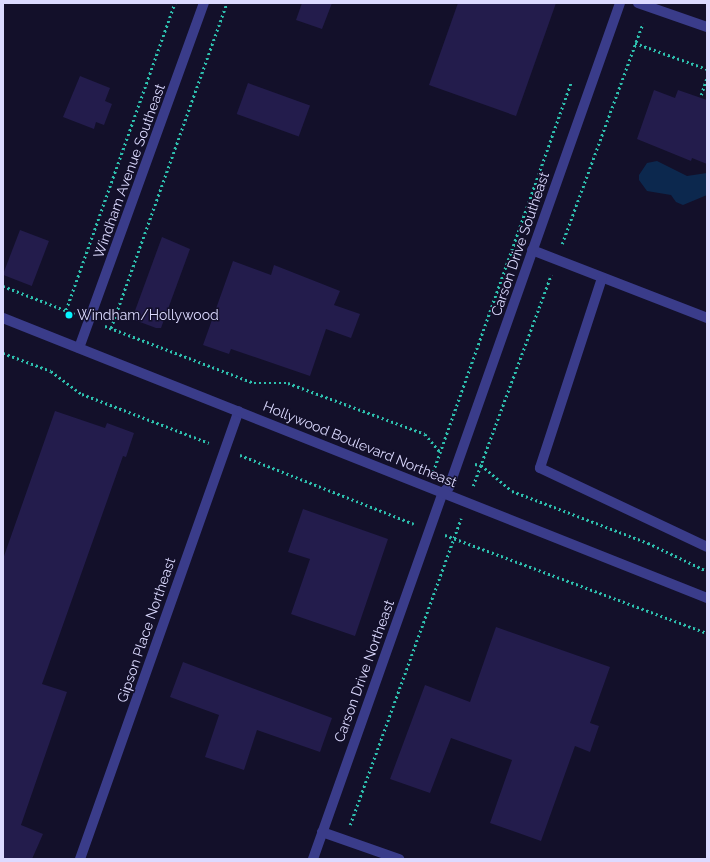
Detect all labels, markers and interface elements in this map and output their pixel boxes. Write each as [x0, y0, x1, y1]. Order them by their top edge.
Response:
street label: Windham Avenue Southeast [90, 81, 168, 261]
street label: Carson Drive Southeast [487, 170, 553, 318]
place label: Windham/Hollywood [77, 307, 219, 323]
marker: Windham/Hollywood [64, 310, 74, 320]
street label: Hollywood Boulevard Northeast [261, 397, 459, 491]
street label: Gipson Place Northeast [113, 555, 179, 705]
street label: Carson Drive Northeast [330, 598, 398, 744]

